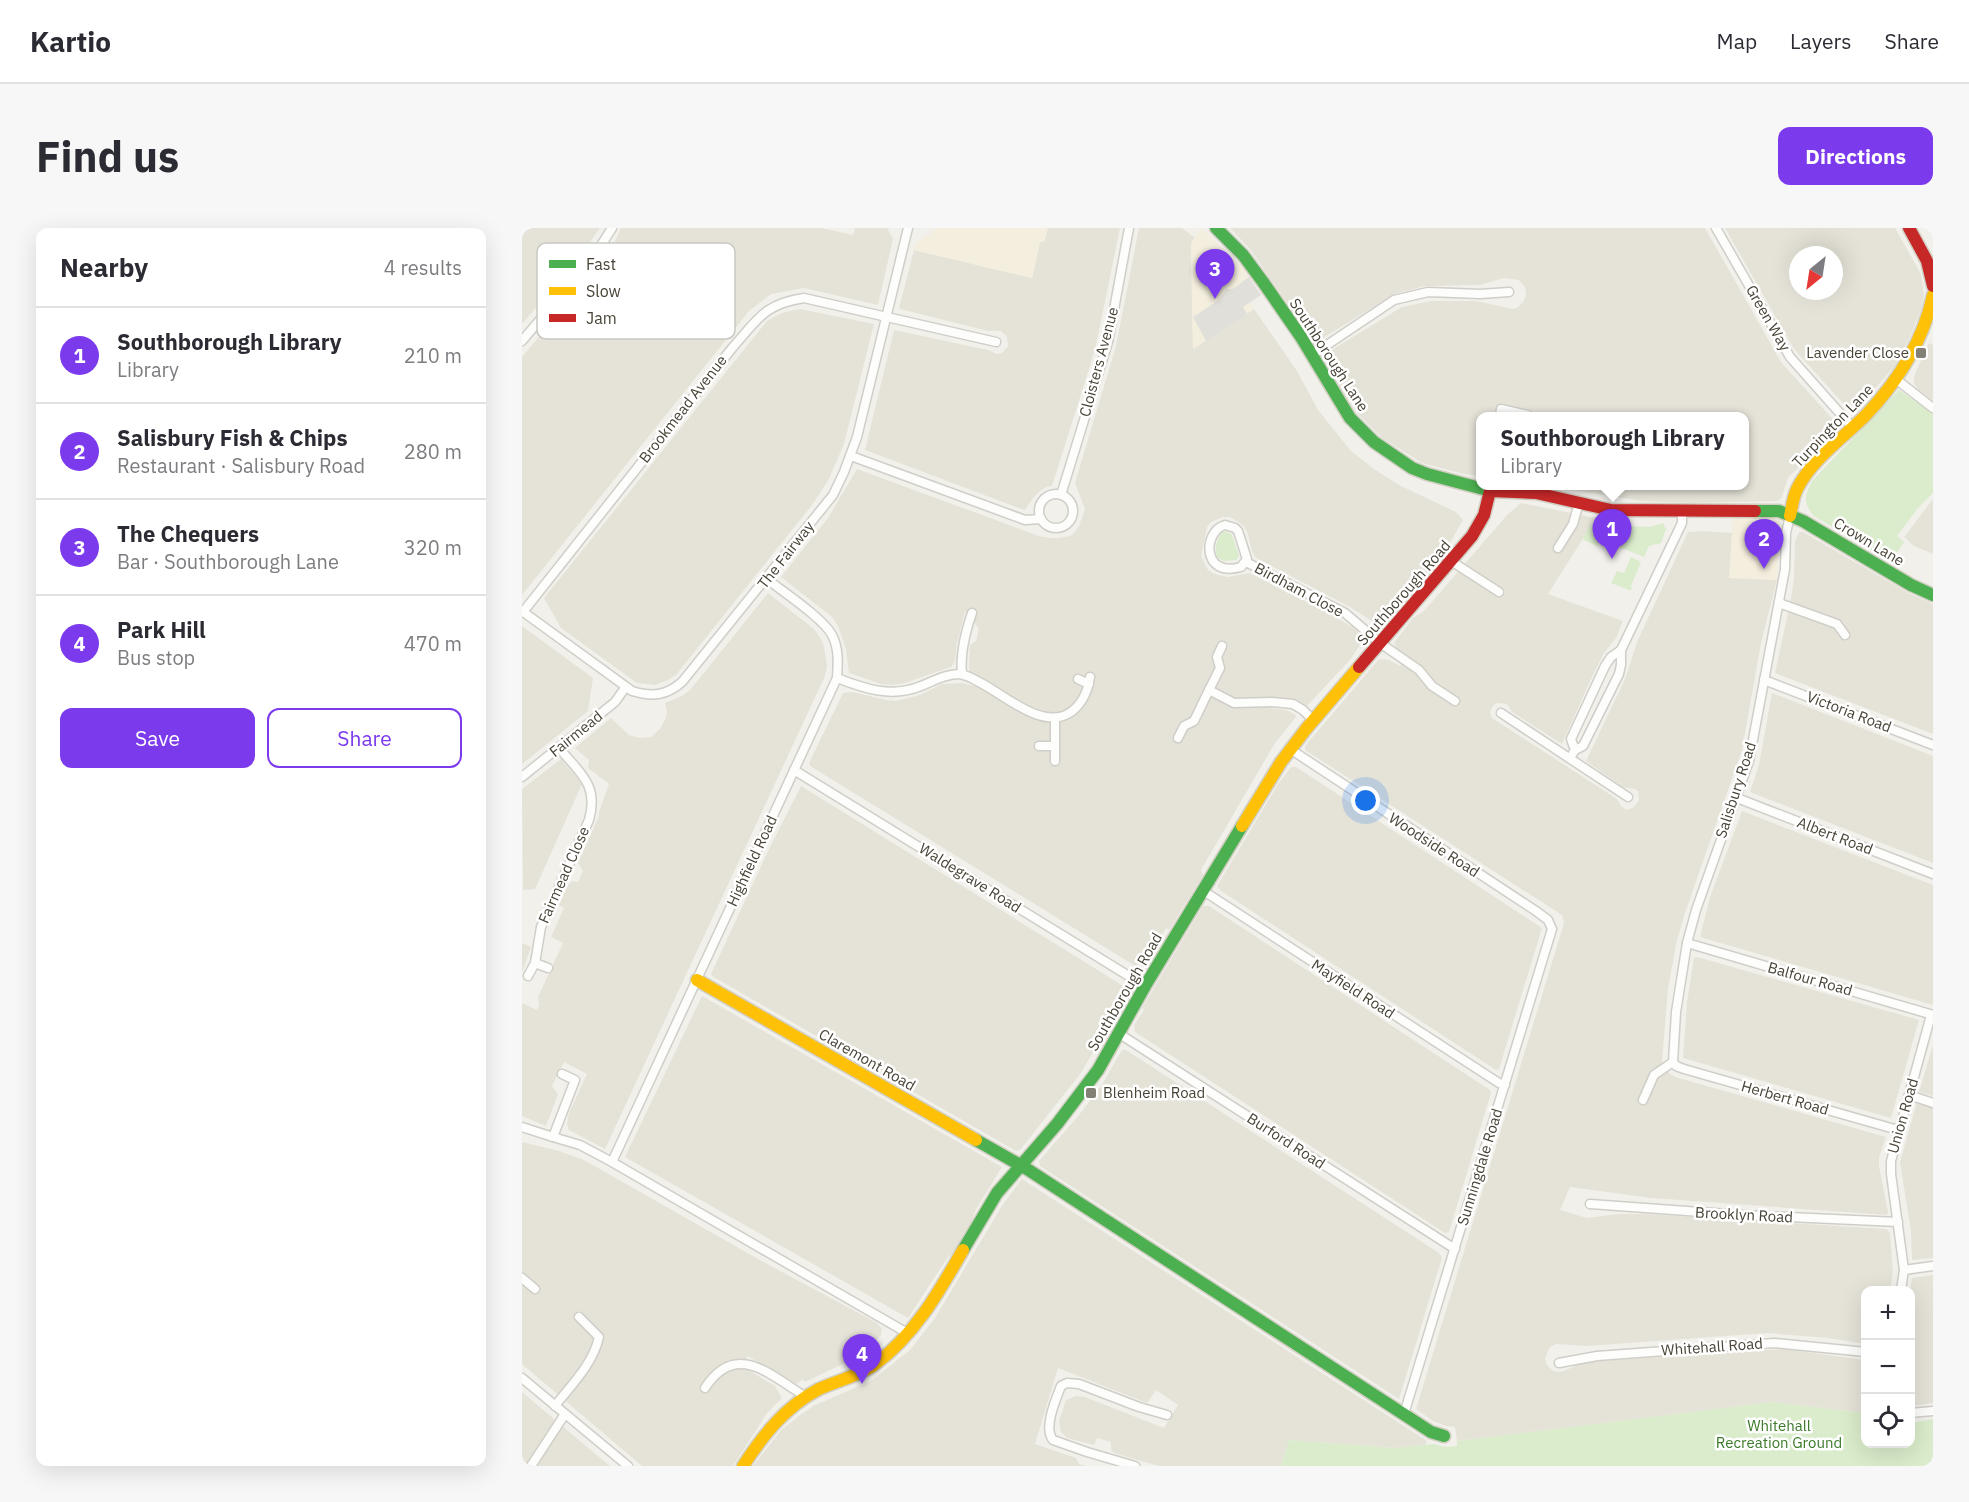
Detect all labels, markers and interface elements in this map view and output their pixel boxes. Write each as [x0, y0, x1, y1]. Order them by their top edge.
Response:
text: Kartio [30, 23, 111, 60]
text: Map [1717, 27, 1757, 55]
text: Layers [1790, 27, 1852, 55]
text: Share [1885, 27, 1939, 55]
button: Directions [1778, 127, 1933, 185]
text: Find us [36, 129, 179, 184]
legend [537, 243, 735, 339]
north arrow [1789, 246, 1843, 300]
text: Nearby [60, 250, 148, 284]
pin: 3 [1196, 250, 1234, 299]
text: 4 results [384, 254, 462, 281]
text: Fast [586, 254, 616, 274]
text: Slow [586, 281, 621, 301]
street label: Green Way [1742, 281, 1795, 355]
street label: Southborough Lane [1286, 295, 1373, 415]
street label: Cloisters Avenue [1075, 305, 1122, 419]
text: Jam [586, 308, 617, 328]
text: Southborough Library [117, 327, 342, 356]
text: 1 [74, 342, 86, 369]
text: 210 m [404, 342, 462, 369]
place label: Lavender Close [1806, 343, 1909, 362]
marker: Lavender Close [1914, 346, 1928, 360]
street label: Brookmead Avenue [635, 351, 731, 466]
text: Library [117, 356, 179, 383]
street label: Turpington Lane [1788, 380, 1877, 471]
popup [1476, 412, 1749, 490]
text: Salisbury Fish & Chips [117, 423, 348, 452]
text: Southborough Library [1500, 423, 1725, 452]
text: 2 [74, 438, 86, 465]
text: 280 m [404, 438, 462, 465]
text: Restaurant · Salisbury Road [117, 452, 365, 479]
text: Library [1500, 452, 1562, 479]
pin: 1 [1592, 510, 1632, 559]
street label: Crown Lane [1831, 513, 1908, 570]
street label: The Fairway [753, 517, 818, 592]
text: The Chequers [117, 519, 259, 548]
pin: 2 [1744, 520, 1784, 569]
text: 3 [74, 534, 86, 561]
text: 320 m [404, 534, 462, 561]
street label: Southborough Road [1353, 536, 1455, 649]
text: Bar · Southborough Lane [117, 548, 339, 575]
street label: Birdham Close [1251, 558, 1347, 621]
text: Park Hill [117, 615, 206, 644]
text: 4 [74, 630, 86, 657]
text: 470 m [404, 630, 462, 657]
text: Bus stop [117, 644, 195, 671]
street label: Victoria Road [1804, 687, 1894, 736]
street label: Fairmead [545, 706, 606, 761]
button: Save [60, 708, 255, 768]
button: Share [267, 708, 462, 768]
street label: Salisbury Road [1711, 739, 1760, 840]
your location [1351, 786, 1380, 815]
street label: Woodside Road [1385, 808, 1483, 881]
street label: Highfield Road [722, 812, 781, 909]
street label: Albert Road [1795, 812, 1876, 859]
street label: Fairmead Close [534, 823, 593, 926]
street label: Waldegrave Road [916, 839, 1025, 917]
street label: Southborough Road [1083, 929, 1166, 1054]
street label: Mayfield Road [1308, 955, 1398, 1022]
street label: Balfour Road [1766, 957, 1855, 1000]
street label: Claremont Road [816, 1024, 919, 1095]
street label: Herbert Road [1739, 1076, 1831, 1119]
street label: Union Road [1883, 1076, 1922, 1156]
place label: Blenheim Road [1103, 1083, 1205, 1102]
marker: Blenheim Road [1084, 1086, 1098, 1100]
street label: Sunningdale Road [1453, 1106, 1506, 1228]
street label: Burford Road [1244, 1108, 1329, 1173]
street label: Brooklyn Road [1695, 1202, 1793, 1227]
map controls [1861, 1286, 1915, 1448]
button: + [1861, 1286, 1915, 1340]
street label: Whitehall Road [1661, 1333, 1763, 1360]
pin: 4 [842, 1334, 882, 1384]
button: − [1861, 1340, 1915, 1394]
button: locate [1861, 1394, 1915, 1448]
park label: Whitehall Recreation Ground [1716, 1416, 1842, 1452]

